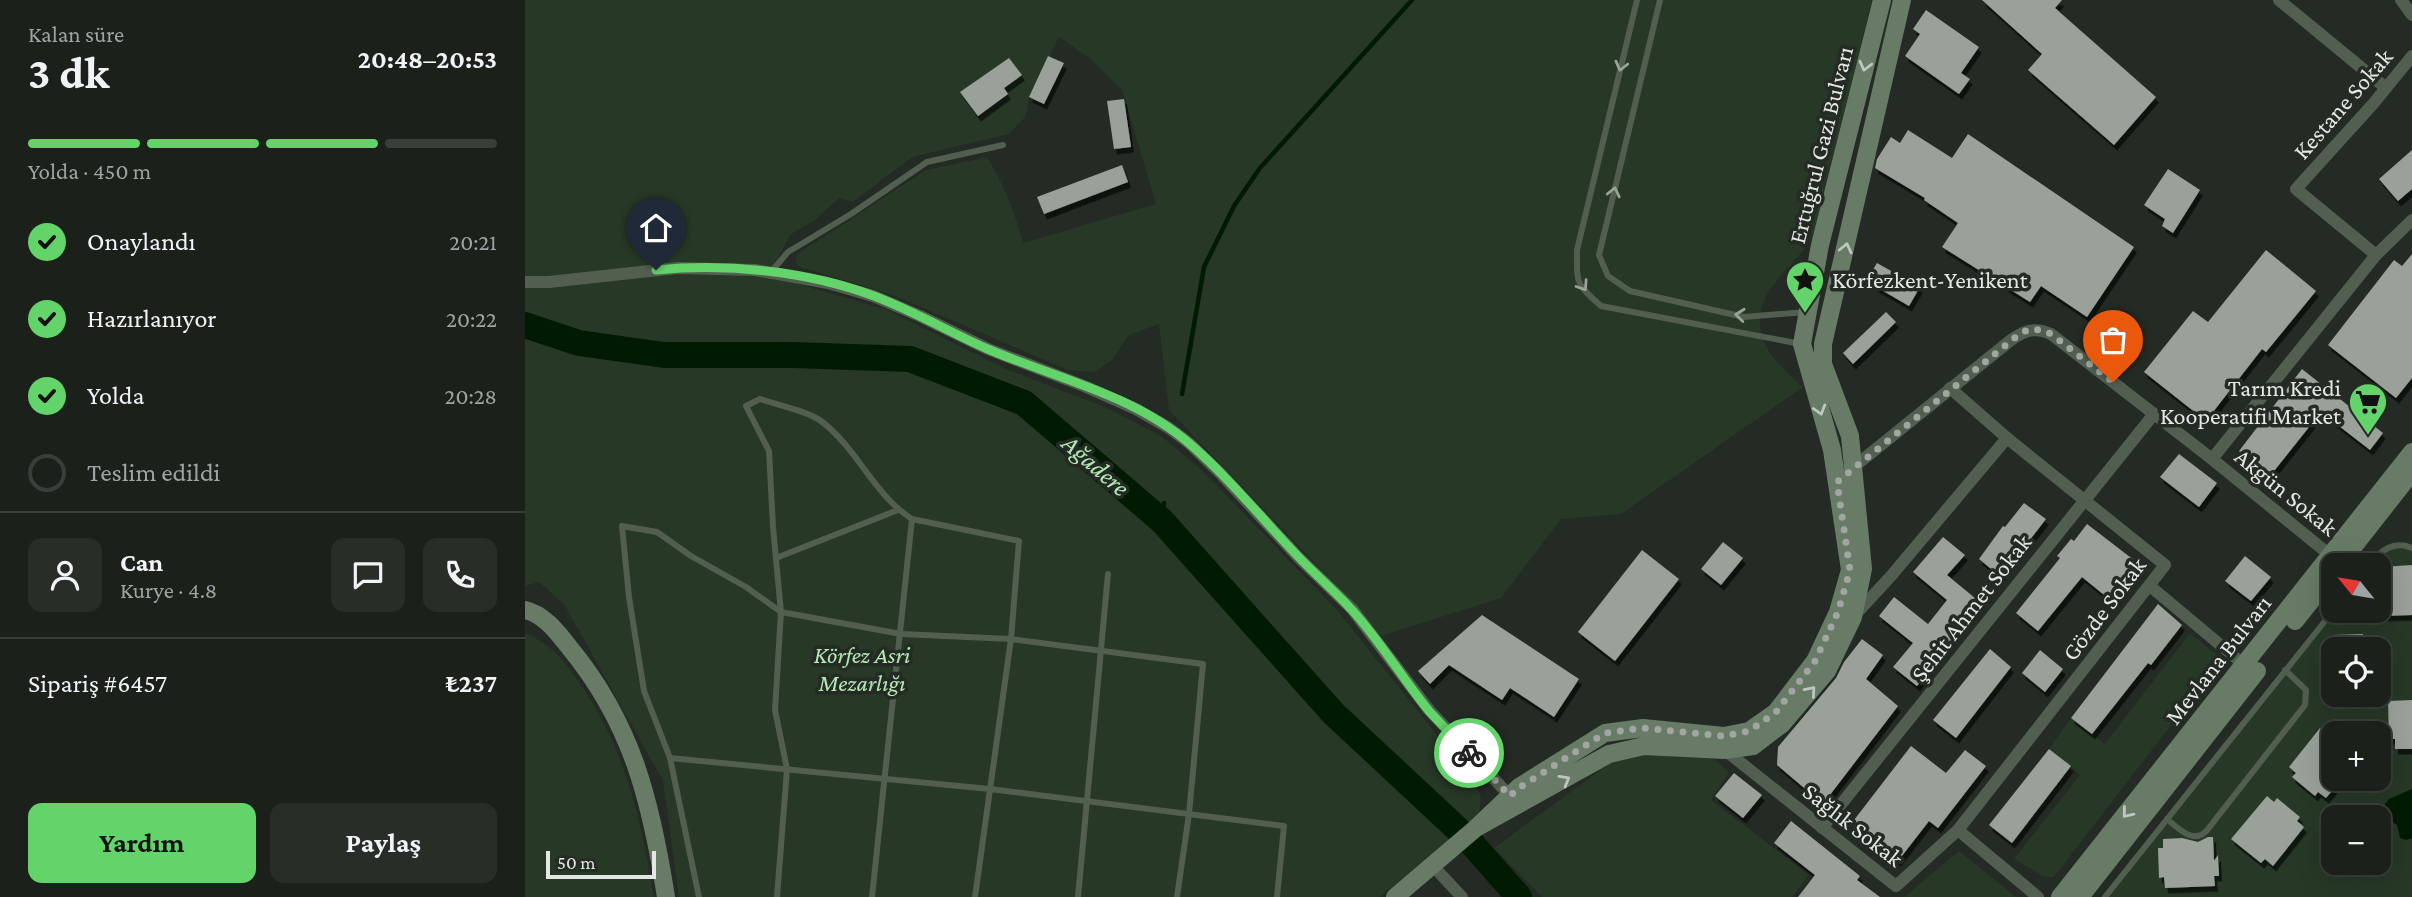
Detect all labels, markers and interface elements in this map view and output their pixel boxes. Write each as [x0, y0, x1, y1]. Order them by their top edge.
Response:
text: Kalan süre [28, 21, 124, 47]
street label: Kestane Sokak [2287, 43, 2398, 164]
street label: Ertuğrul Gazi Bulvarı [1783, 44, 1858, 246]
text: 20:48–20:53 [358, 45, 497, 74]
text: 3 dk [28, 47, 109, 98]
one-way arrow [1615, 60, 1629, 72]
one-way arrow [1859, 60, 1873, 72]
text: Yolda · 450 m [28, 158, 151, 184]
one-way arrow [1606, 186, 1620, 198]
pin [626, 198, 686, 270]
icon: home [637, 209, 675, 247]
icon: check [28, 223, 66, 261]
text: Onaylandı [87, 227, 196, 256]
text: 20:21 [449, 229, 497, 255]
one-way arrow [1837, 242, 1852, 254]
place icon: Körfezkent-Yenikent [1784, 259, 1826, 314]
place label: Körfezkent-Yenikent [1832, 266, 2029, 293]
one-way arrow [1575, 278, 1588, 291]
icon: check [28, 300, 66, 338]
text: Hazırlanıyor [87, 304, 217, 333]
text: 20:22 [446, 306, 497, 332]
one-way arrow [1734, 307, 1746, 322]
pin [2083, 310, 2143, 382]
icon: bag [2094, 321, 2132, 359]
place label: Tarım Kredi Kooperatifi Market [2160, 374, 2342, 429]
icon: check [28, 377, 66, 415]
text: Yolda [87, 381, 144, 410]
supermarket icon: Tarım Kredi Kooperatifi Market [2347, 381, 2389, 436]
text: 20:28 [444, 383, 497, 409]
one-way arrow [1811, 403, 1826, 415]
water label: Ağadere [1055, 427, 1135, 502]
street label: Akgün Sokak [2230, 442, 2343, 541]
text: Teslim edildi [87, 458, 220, 487]
street label: Şehit Ahmet Sokak [1905, 528, 2037, 687]
button: person [28, 538, 102, 612]
button: chat [331, 538, 405, 612]
button: phone [423, 538, 497, 612]
text: Can [120, 548, 163, 577]
street label: Gözde Sokak [2056, 551, 2151, 666]
north arrow [2321, 553, 2391, 623]
map controls [2321, 553, 2391, 875]
text: Kurye · 4.8 [120, 577, 217, 603]
street label: Mevlana Bulvarı [2159, 590, 2276, 730]
button: locate [2321, 637, 2391, 707]
park label: Körfez Asri Mezarlığı [814, 641, 911, 696]
text: Sipariş #6457 [28, 669, 167, 698]
text: ₺237 [446, 669, 497, 698]
one-way arrow [1803, 686, 1815, 699]
courier [1434, 718, 1504, 788]
button: + [2321, 721, 2391, 791]
icon: bike [1450, 734, 1488, 772]
one-way arrow [1558, 775, 1571, 788]
street label: Sağlık Sokak [1798, 777, 1909, 872]
button: Yardım [28, 803, 256, 883]
button: Paylaş [270, 803, 497, 883]
button: − [2321, 805, 2391, 875]
one-way arrow [2123, 806, 2136, 818]
scale bar [546, 848, 656, 880]
text: 50 m [557, 852, 596, 873]

